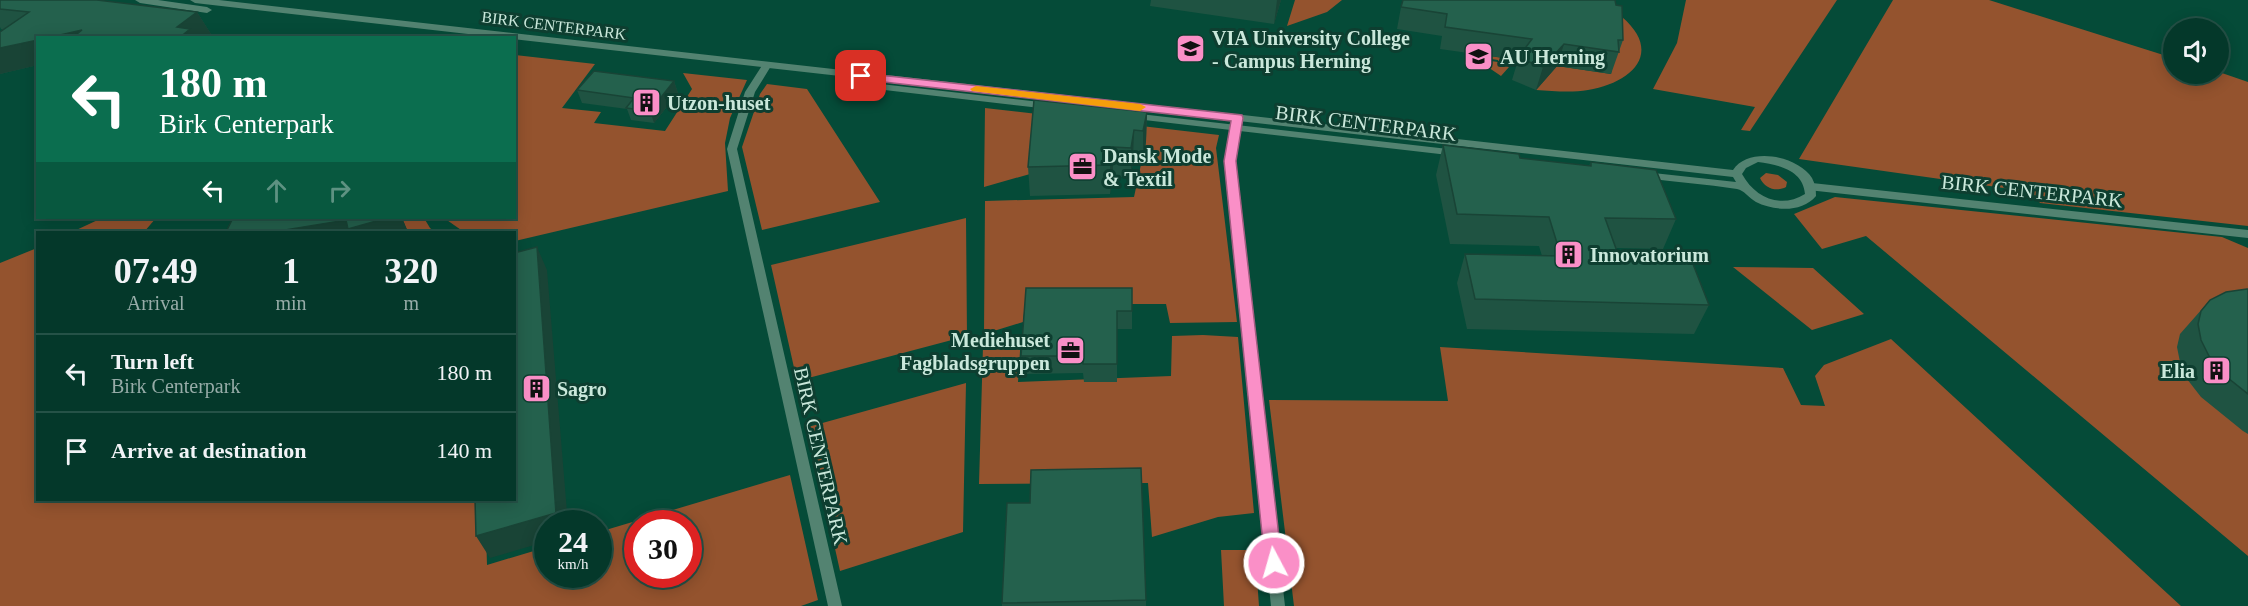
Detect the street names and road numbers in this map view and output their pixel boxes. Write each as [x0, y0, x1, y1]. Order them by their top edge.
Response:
street label: BIRK CENTERPARK [481, 8, 628, 43]
street label: BIRK CENTERPARK [1274, 101, 1458, 145]
street label: BIRK CENTERPARK [1940, 171, 2124, 212]
street label: BIRK CENTERPARK [790, 365, 852, 548]

